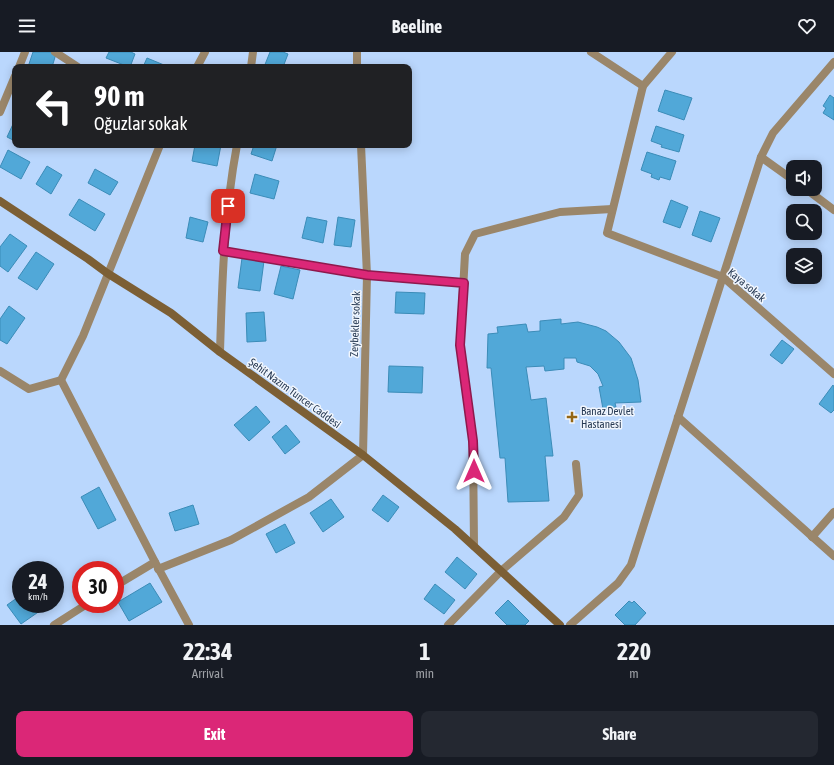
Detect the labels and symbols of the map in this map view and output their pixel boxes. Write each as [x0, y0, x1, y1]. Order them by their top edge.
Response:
pin [211, 189, 245, 223]
street label: Kaya sokak [726, 266, 768, 304]
street label: Zeybekler sokak [348, 291, 362, 357]
street label: Şehit Nazım Tuncer Caddesi [247, 356, 343, 430]
place label: Banaz Devlet Hastanesi [581, 405, 634, 430]
marker: Banaz Devlet Hastanesi [566, 411, 578, 423]
position arrow [453, 450, 495, 492]
speed limit sign: 30 [72, 561, 124, 613]

